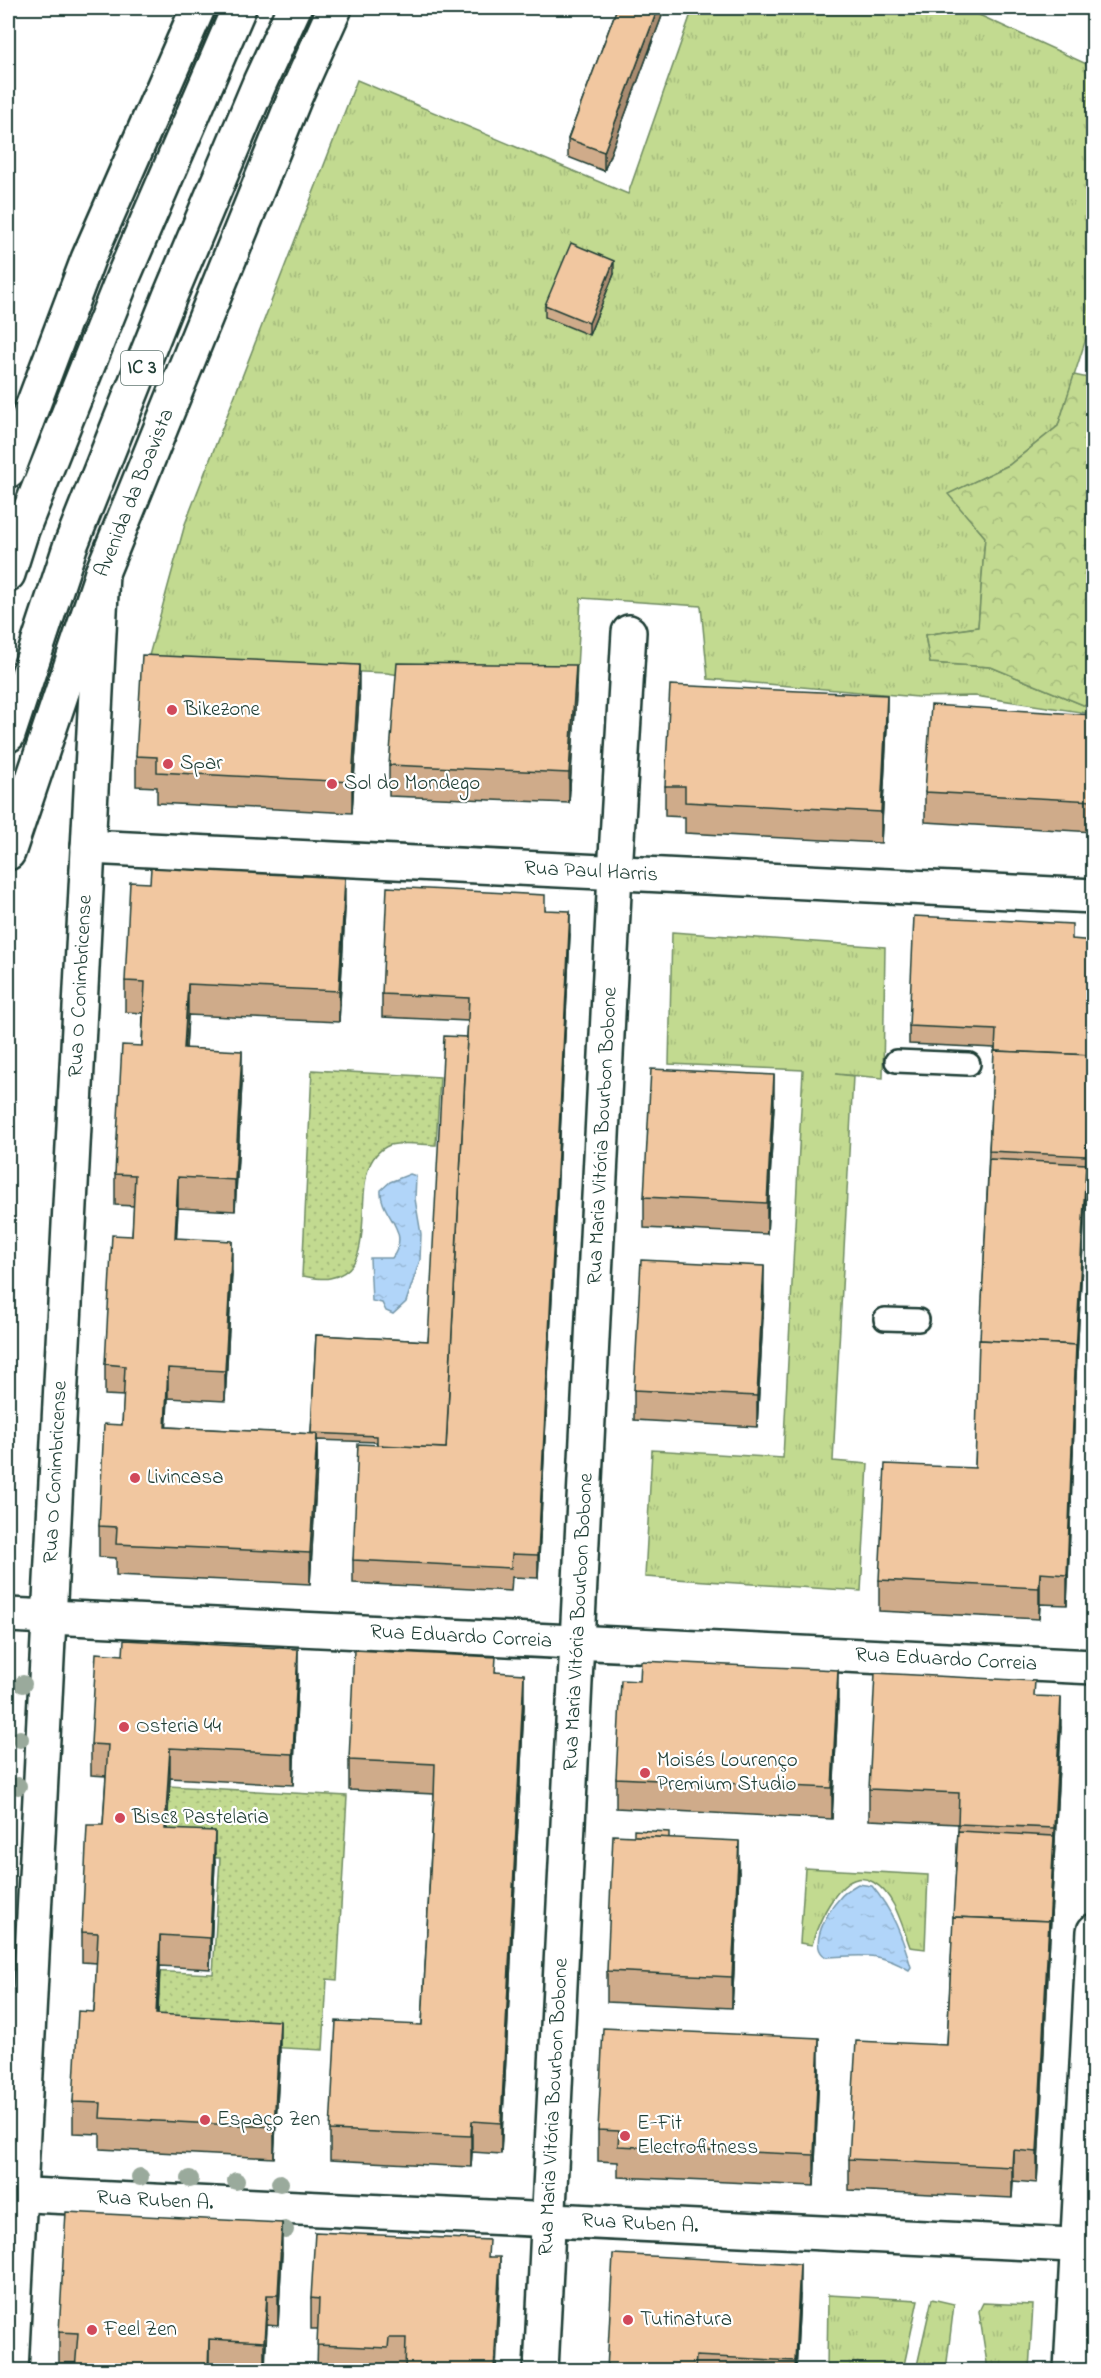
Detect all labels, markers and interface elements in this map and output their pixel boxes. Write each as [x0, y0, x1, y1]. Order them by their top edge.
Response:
road number: IC 3 [121, 351, 163, 385]
street label: Avenida da Boavista [87, 404, 183, 582]
place label: Bikezone [183, 695, 261, 725]
marker: Bikezone [165, 703, 179, 717]
place label: Spar [180, 749, 223, 779]
marker: Spar [161, 757, 175, 771]
place label: Sol do Mondego [344, 769, 480, 801]
marker: Sol do Mondego [325, 777, 339, 791]
street label: Rua Paul Harris [523, 854, 659, 890]
street label: Rua O Conimbricense [61, 893, 101, 1078]
street label: Rua Maria Vitória Bourbon Bobone [580, 986, 626, 1286]
street label: Rua O Conimbricense [36, 1379, 76, 1564]
place label: Livincasa [147, 1463, 223, 1493]
marker: Livincasa [128, 1471, 142, 1485]
street label: Rua Maria Vitória Bourbon Bobone [556, 1472, 602, 1772]
street label: Rua Eduardo Correia [369, 1617, 553, 1657]
street label: Rua Eduardo Correia [854, 1640, 1038, 1680]
place label: Osteria 44 [136, 1712, 221, 1742]
marker: Osteria 44 [117, 1720, 131, 1734]
place label: Moisés Lourenço Premium Studio [657, 1746, 798, 1800]
marker: Moisés Lourenço Premium Studio [638, 1766, 652, 1780]
place label: Bisc8 Pastelaria [131, 1803, 269, 1833]
marker: Bisc8 Pastelaria [113, 1811, 127, 1825]
street label: Rua Maria Vitória Bourbon Bobone [531, 1957, 577, 2257]
place label: Espaço Zen [217, 2105, 320, 2135]
place label: E-Fit Electrofitness [637, 2109, 758, 2163]
marker: Espaço Zen [198, 2113, 212, 2127]
marker: E-Fit Electrofitness [618, 2129, 632, 2143]
street label: Rua Ruben A. [96, 2183, 214, 2219]
street label: Rua Ruben A. [581, 2206, 699, 2242]
place label: Tutinatura [640, 2305, 732, 2335]
marker: Tutinatura [621, 2313, 635, 2327]
place label: Feel Zen [103, 2315, 177, 2345]
marker: Feel Zen [85, 2323, 99, 2337]

